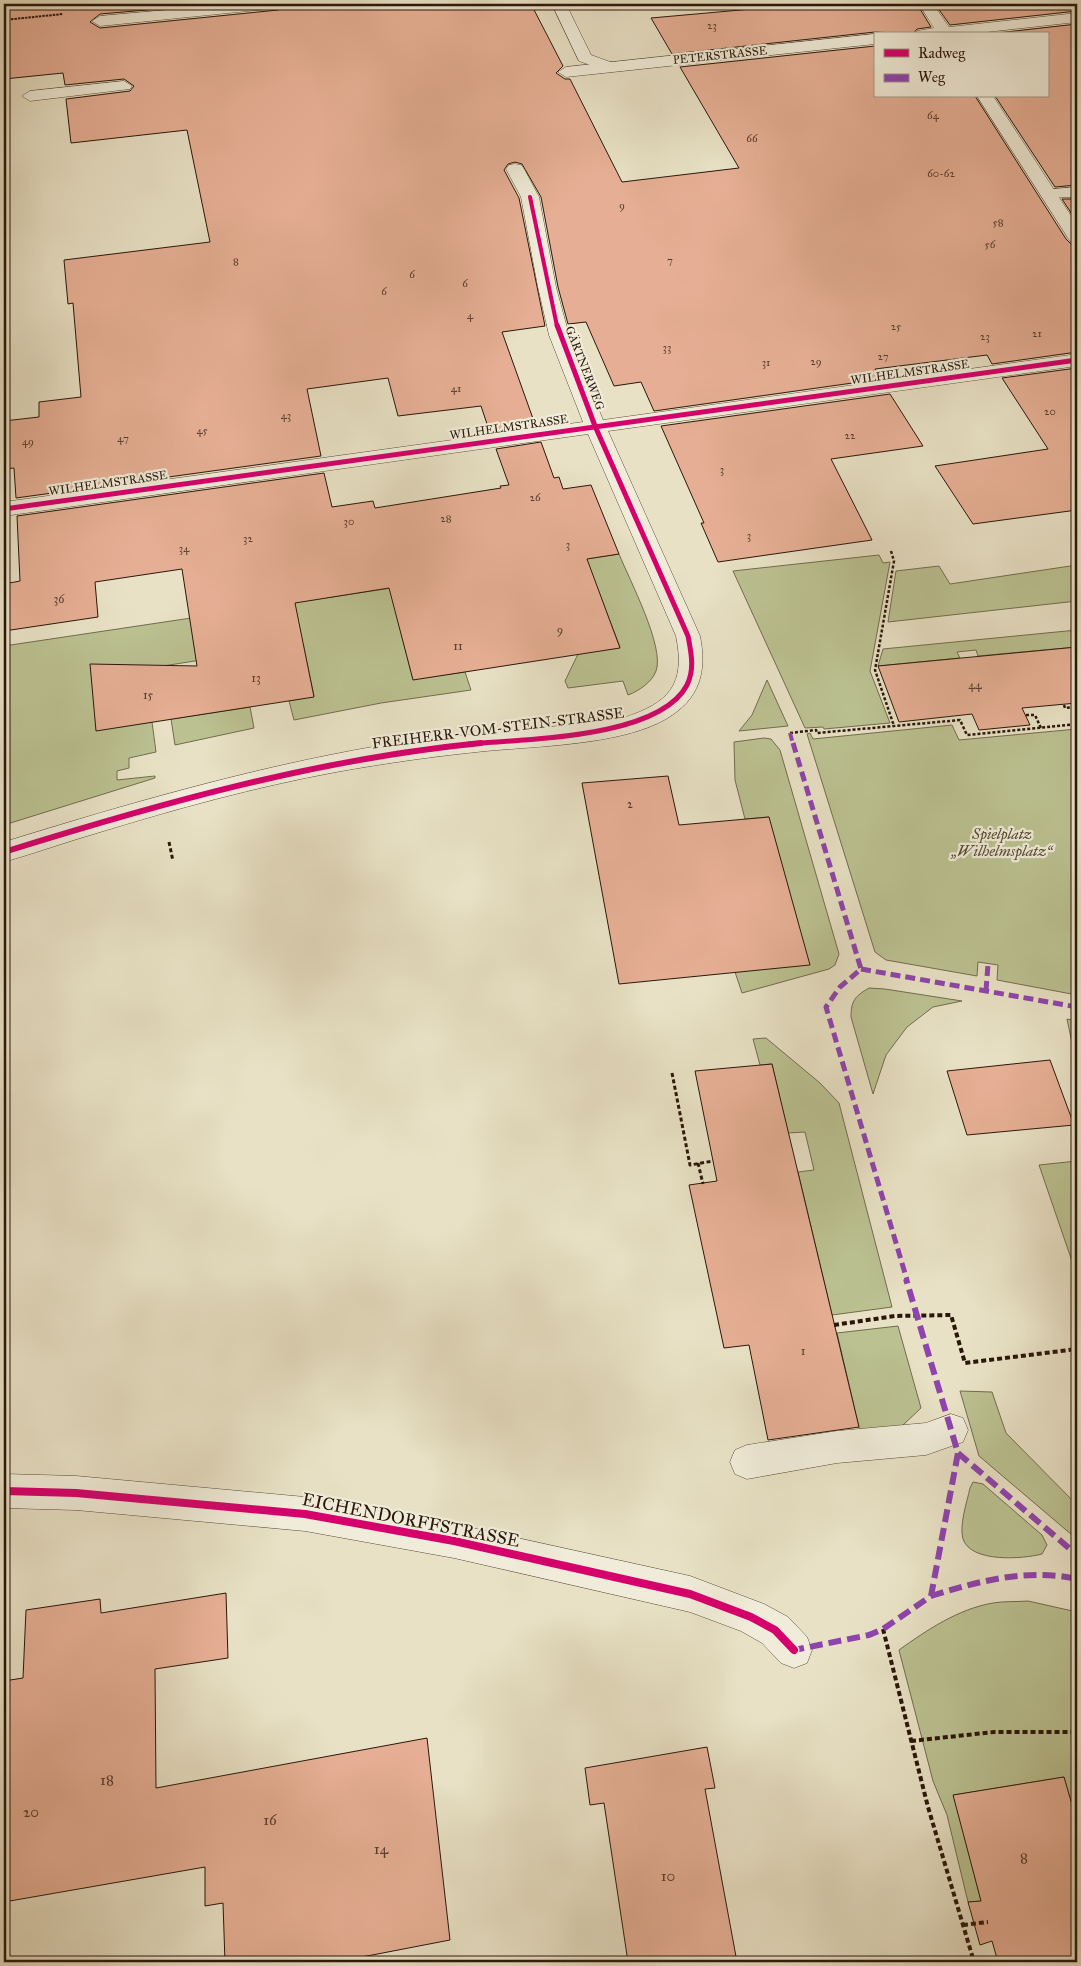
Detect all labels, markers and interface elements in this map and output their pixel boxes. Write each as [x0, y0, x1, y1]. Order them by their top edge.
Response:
house number: 23 [707, 19, 717, 32]
legend [874, 32, 1048, 98]
street label: PETERSTRASSE [672, 43, 768, 67]
text: Radweg [918, 44, 966, 62]
text: Weg [918, 68, 946, 86]
house number: 64 [927, 109, 940, 122]
house number: 66 [746, 132, 758, 145]
house number: 60-62 [927, 167, 955, 180]
house number: 9 [619, 199, 625, 212]
house number: 58 [993, 216, 1004, 229]
house number: 56 [985, 238, 996, 251]
house number: 7 [667, 254, 673, 267]
house number: 8 [233, 255, 239, 268]
house number: 6 [409, 268, 415, 281]
house number: 6 [462, 277, 468, 290]
house number: 6 [381, 285, 387, 298]
house number: 4 [467, 309, 474, 322]
house number: 25 [891, 320, 901, 333]
street label: GÄRTNERWEG [563, 324, 608, 412]
house number: 21 [1032, 327, 1042, 340]
house number: 23 [980, 330, 990, 343]
house number: 33 [663, 341, 671, 354]
house number: 27 [878, 350, 889, 363]
house number: 29 [810, 355, 822, 368]
house number: 31 [762, 356, 770, 369]
street label: WILHELMSTRASSE [850, 357, 971, 387]
house number: 41 [451, 382, 461, 395]
house number: 20 [1044, 405, 1056, 418]
house number: 43 [281, 409, 291, 422]
street label: WILHELMSTRASSE [449, 412, 570, 442]
house number: 45 [196, 424, 208, 437]
house number: 22 [845, 429, 856, 442]
house number: 47 [117, 432, 129, 445]
house number: 49 [22, 435, 34, 448]
house number: 3 [720, 463, 724, 476]
street label: WILHELMSTRASSE [48, 468, 169, 498]
house number: 26 [529, 491, 541, 504]
house number: 28 [440, 512, 452, 525]
house number: 30 [344, 515, 354, 528]
house number: 3 [747, 529, 751, 542]
house number: 32 [243, 532, 253, 545]
house number: 3 [566, 538, 570, 551]
house number: 34 [179, 542, 190, 555]
house number: 36 [54, 592, 65, 606]
house number: 9 [557, 623, 563, 637]
house number: 11 [453, 639, 463, 653]
house number: 13 [251, 671, 261, 685]
house number: 44 [968, 678, 982, 692]
house number: 15 [143, 688, 154, 702]
street label: FREIHERR-VOM-STEIN-STRASSE [371, 704, 625, 752]
house number: 2 [627, 797, 633, 811]
park label: Spielplatz „Wilhelmsplatz“ [951, 825, 1054, 861]
house number: 1 [801, 1344, 806, 1358]
street label: EICHENDORFFSTRASSE [300, 1488, 522, 1552]
house number: 18 [100, 1771, 114, 1789]
house number: 20 [23, 1803, 39, 1821]
house number: 16 [263, 1811, 278, 1829]
house number: 14 [374, 1840, 389, 1858]
house number: 8 [1020, 1849, 1028, 1867]
house number: 10 [661, 1867, 675, 1885]

